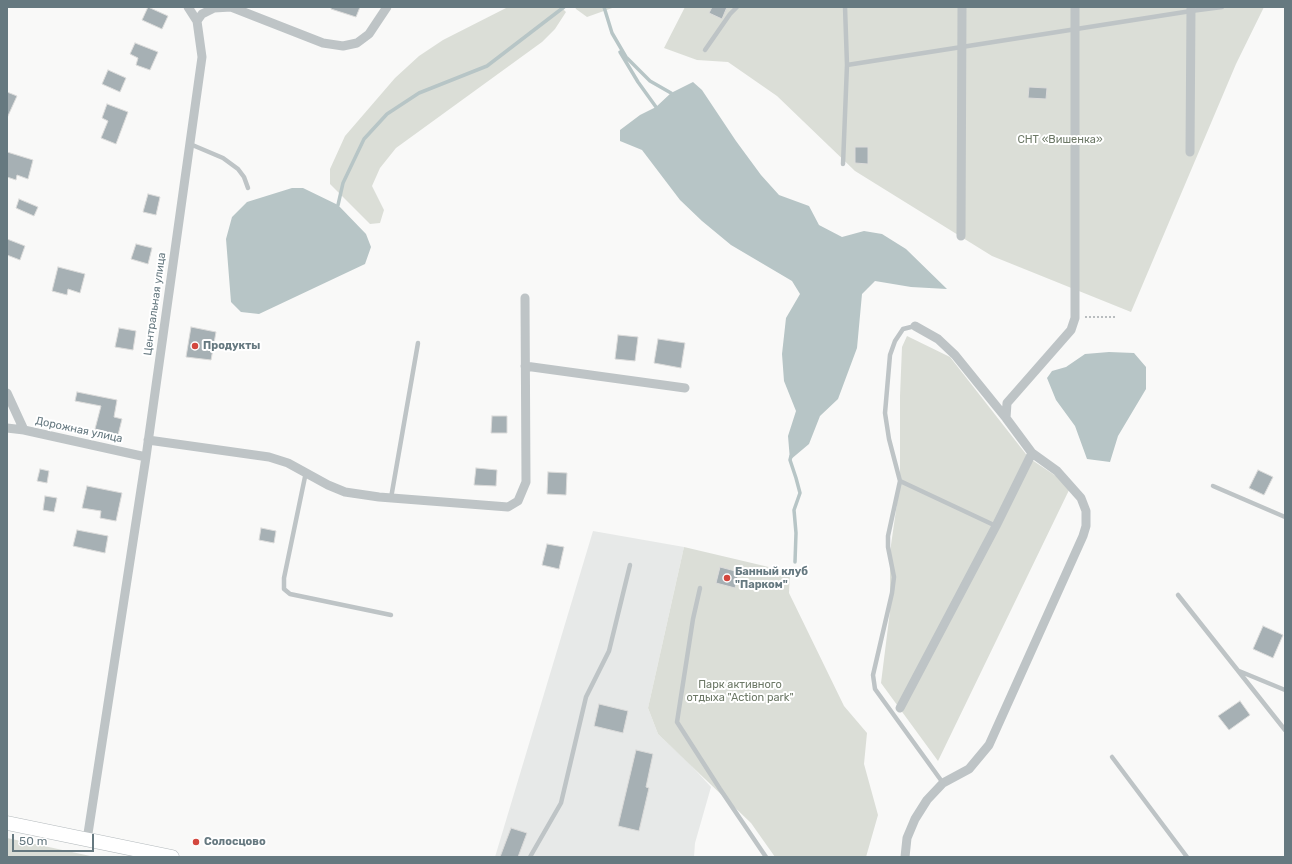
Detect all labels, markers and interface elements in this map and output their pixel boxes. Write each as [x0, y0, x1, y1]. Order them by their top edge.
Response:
park label: СНТ «Вишенка» [1017, 133, 1103, 147]
street label: Центральная улица [141, 252, 169, 356]
place label: Продукты [203, 339, 260, 353]
marker: Продукты [190, 341, 200, 351]
street label: Дорожная улица [34, 414, 124, 446]
place label: Банный клуб "Парком" [735, 565, 808, 591]
marker: Банный клуб "Парком" [722, 573, 732, 583]
park label: Парк активного отдыха "Action park" [686, 678, 794, 704]
scale bar [14, 826, 96, 852]
text: 50 m [19, 834, 47, 848]
place label: Солосцово [204, 835, 266, 849]
marker: Солосцово [191, 837, 201, 847]

